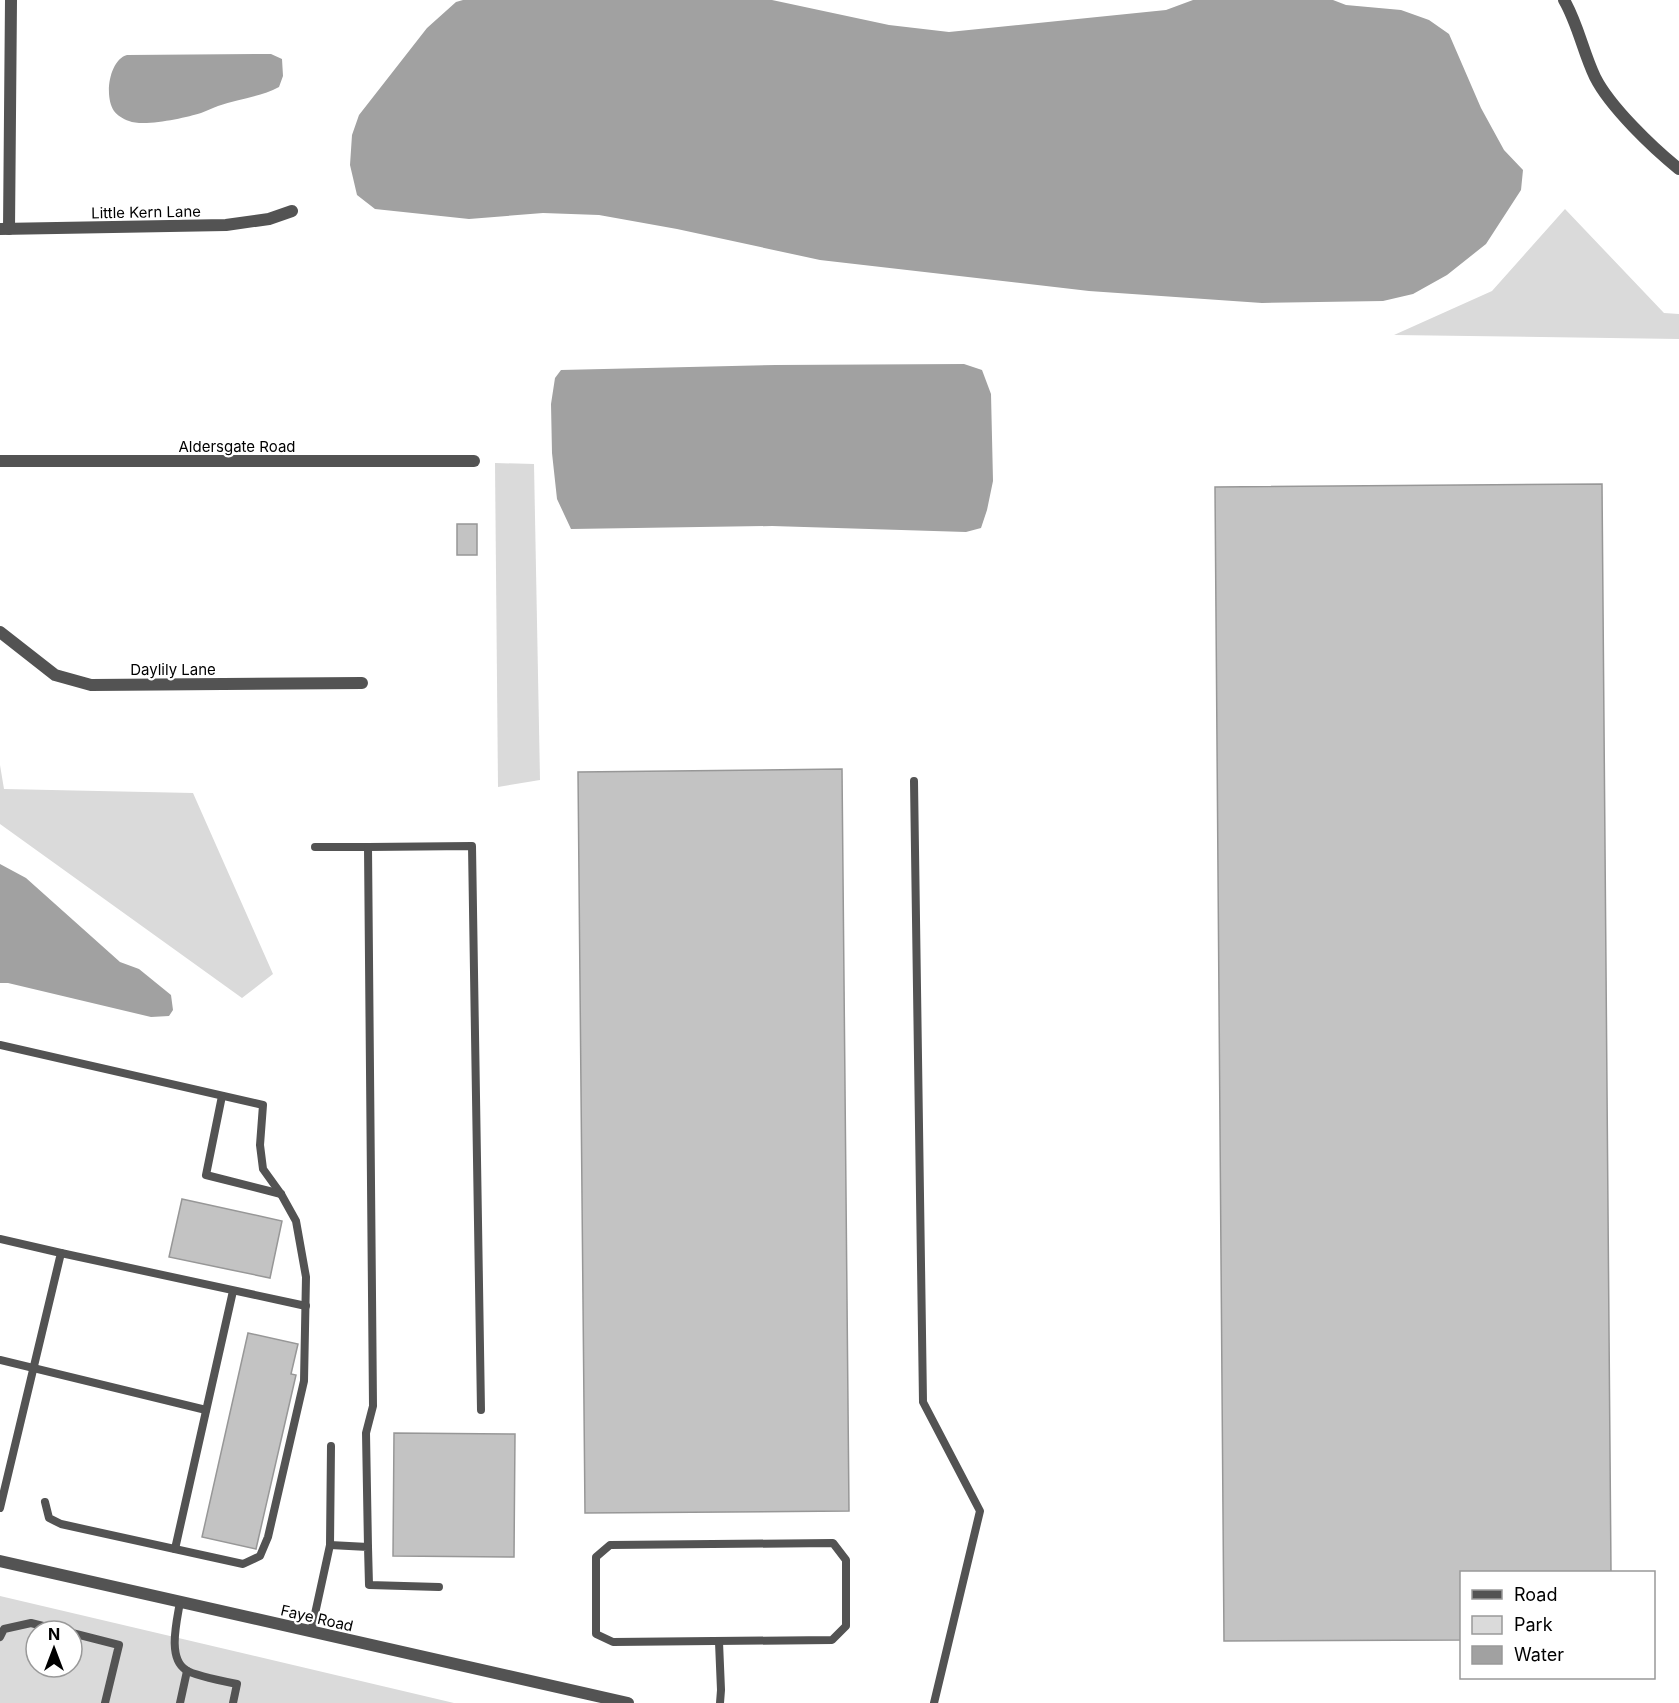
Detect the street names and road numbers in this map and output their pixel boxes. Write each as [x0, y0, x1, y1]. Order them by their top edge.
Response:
street label: Little Kern Lane [91, 202, 201, 222]
street label: Aldersgate Road [178, 437, 296, 456]
street label: Daylily Lane [130, 660, 216, 679]
street label: Faye Road [279, 1600, 355, 1636]

